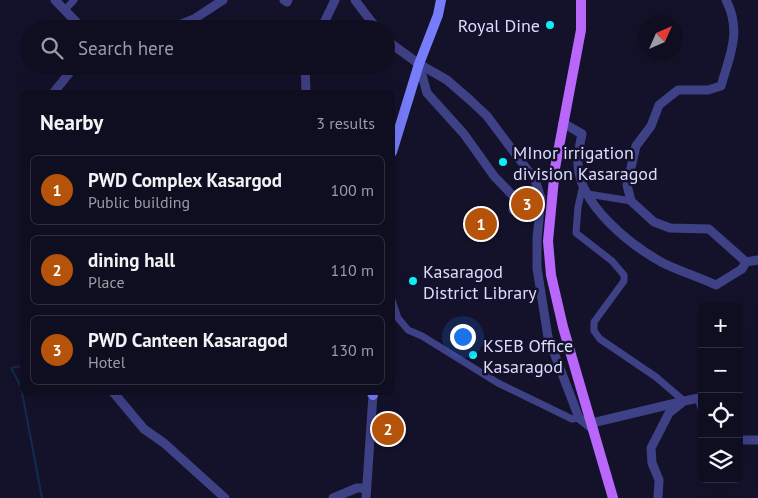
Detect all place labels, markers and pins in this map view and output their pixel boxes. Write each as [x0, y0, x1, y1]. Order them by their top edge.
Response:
place label: Royal Dine [458, 14, 540, 37]
marker: Royal Dine [544, 19, 556, 31]
place label: MInor irrigation division Kasaragod [513, 141, 658, 185]
marker: MInor irrigation division Kasaragod [497, 156, 509, 168]
pin: 3 [511, 185, 543, 223]
pin: 1 [465, 205, 497, 243]
place label: Kasaragod District Library [423, 260, 537, 304]
marker: Kasaragod District Library [407, 275, 419, 287]
place label: KSEB Office Kasaragod [483, 334, 573, 378]
marker: KSEB Office Kasaragod [467, 349, 479, 361]
pin: 2 [372, 410, 404, 448]

